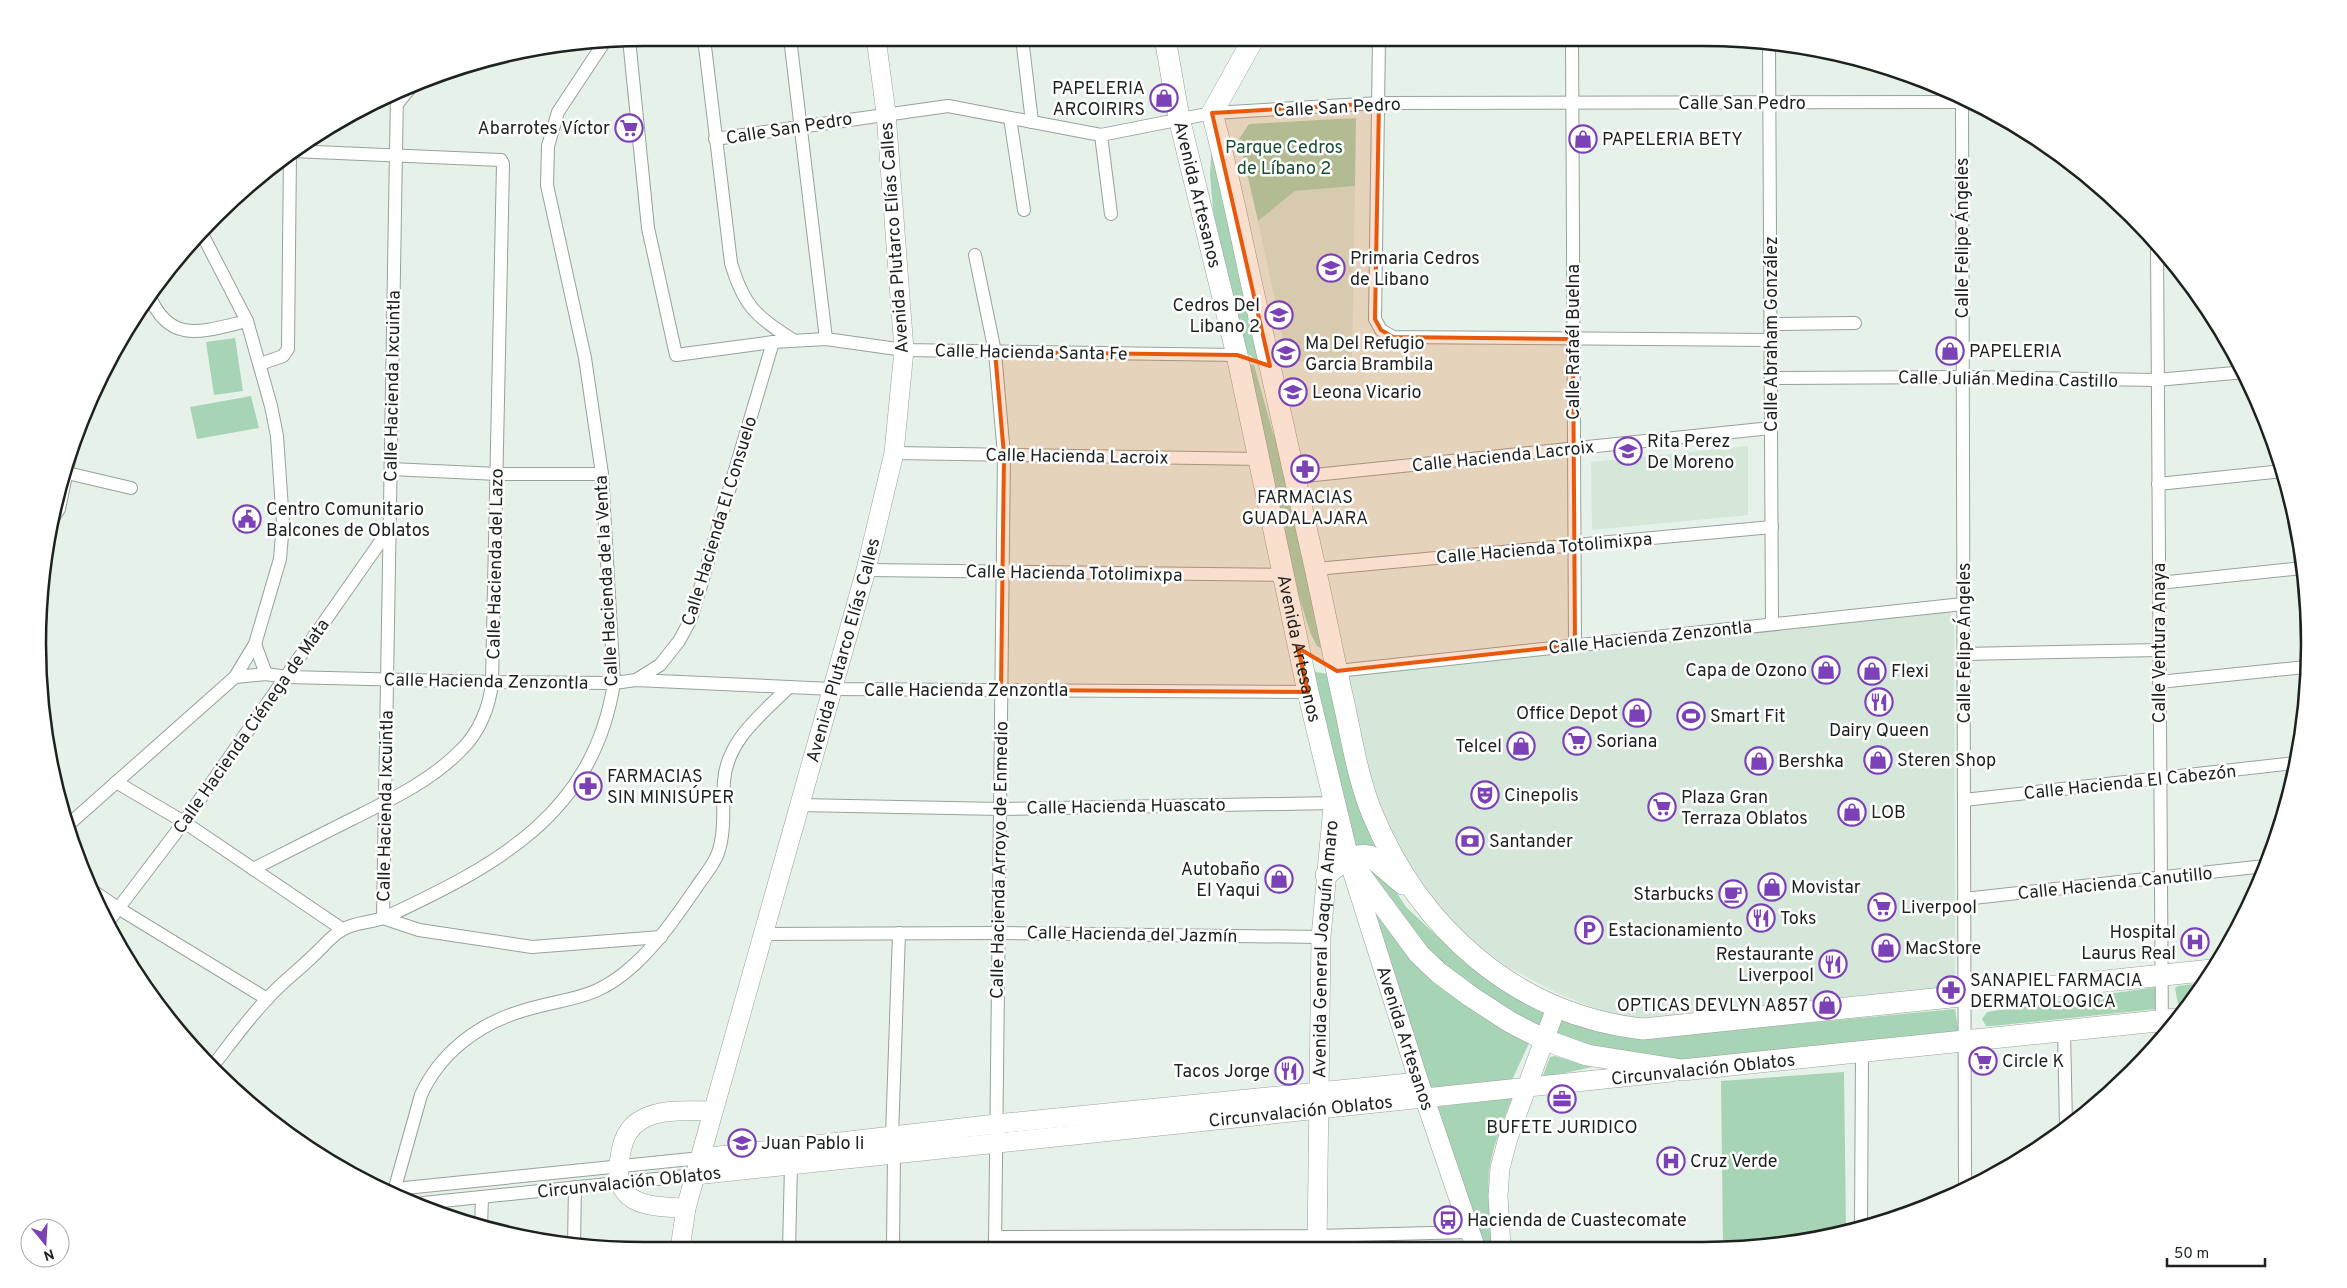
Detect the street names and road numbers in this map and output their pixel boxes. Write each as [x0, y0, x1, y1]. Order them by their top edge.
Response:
street label: Calle San Pedro [1678, 93, 1806, 116]
street label: Calle San Pedro [1273, 94, 1401, 123]
street label: Calle San Pedro [725, 108, 854, 151]
street label: Avenida Artesanos [1167, 119, 1225, 271]
street label: Avenida Plutarco Elías Calles [876, 121, 915, 354]
street label: Calle Felipe Ángeles [1950, 158, 1975, 318]
street label: Calle Abraham González [1761, 236, 1784, 432]
street label: Calle Rafaél Buelna [1563, 264, 1586, 420]
street label: Calle Hacienda Ixcuintla [380, 290, 407, 482]
street label: Calle Hacienda Santa Fe [934, 340, 1128, 367]
street label: Calle Julián Medina Castillo [1898, 367, 2118, 394]
street label: Calle Hacienda El Consuelo [678, 414, 763, 629]
street label: Calle Hacienda Lacroix [1411, 436, 1595, 479]
street label: Calle Hacienda Lacroix [985, 444, 1169, 471]
street label: Calle Hacienda del Lazo [483, 468, 510, 660]
street label: Calle Hacienda de la Venta [590, 475, 625, 687]
street label: Calle Hacienda Totolimixpa [1435, 529, 1653, 570]
street label: Avenida Plutarco Elías Calles [802, 536, 886, 765]
street label: Calle Hacienda Totolimixpa [965, 561, 1183, 588]
street label: Calle Felipe Ángeles [1952, 563, 1977, 723]
street label: Calle Ventura Anaya [2149, 563, 2172, 723]
street label: Avenida Artesanos [1271, 573, 1325, 725]
street label: Calle Hacienda Ciénega de Mata [169, 615, 335, 839]
street label: Calle Hacienda Zenzontla [1547, 616, 1753, 661]
street label: Calle Hacienda Zenzontla [383, 669, 588, 696]
street label: Calle Hacienda Zenzontla [864, 680, 1068, 703]
street label: Calle Hacienda Ixcuintla [373, 710, 400, 902]
street label: Calle Hacienda Arroyo de Enmedio [987, 721, 1014, 999]
street label: Calle Hacienda El Cabezón [2023, 761, 2238, 806]
street label: Calle Hacienda Huascato [1026, 794, 1226, 821]
street label: Avenida General Joaquín Amaro [1309, 819, 1345, 1079]
street label: Calle Hacienda Canutillo [2016, 863, 2214, 906]
street label: Calle Hacienda del Jazmín [1026, 922, 1238, 949]
street label: Avenida Artesanos [1370, 964, 1438, 1114]
street label: Circunvalación Oblatos [1610, 1049, 1796, 1092]
street label: Circunvalación Oblatos [1208, 1091, 1394, 1134]
street label: Circunvalación Oblatos [536, 1162, 722, 1205]

